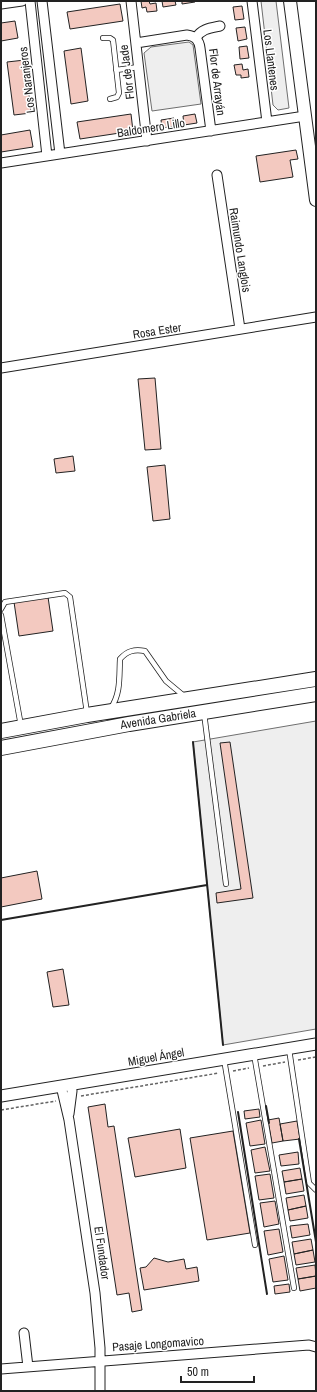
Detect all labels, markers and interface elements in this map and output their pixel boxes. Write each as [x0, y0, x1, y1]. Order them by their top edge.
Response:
street label: Los Llantenes [259, 29, 283, 91]
street label: Flor de Jade [116, 44, 138, 100]
street label: Los Naranjeros [15, 46, 39, 114]
street label: Flor de Arrayán [205, 48, 229, 116]
street label: Baldomero Lillo [116, 115, 186, 141]
street label: Raimundo Langlois [225, 207, 255, 293]
street label: Rosa Ester [132, 319, 183, 343]
street label: Avenida Gabriela [118, 705, 198, 733]
street label: Miguel Ángel [127, 1044, 185, 1070]
street label: El Fundador [90, 1225, 114, 1281]
street label: Pasaje Longomavico [112, 1333, 204, 1355]
scale bar [181, 1358, 254, 1384]
text: 50 m [187, 1364, 209, 1380]

